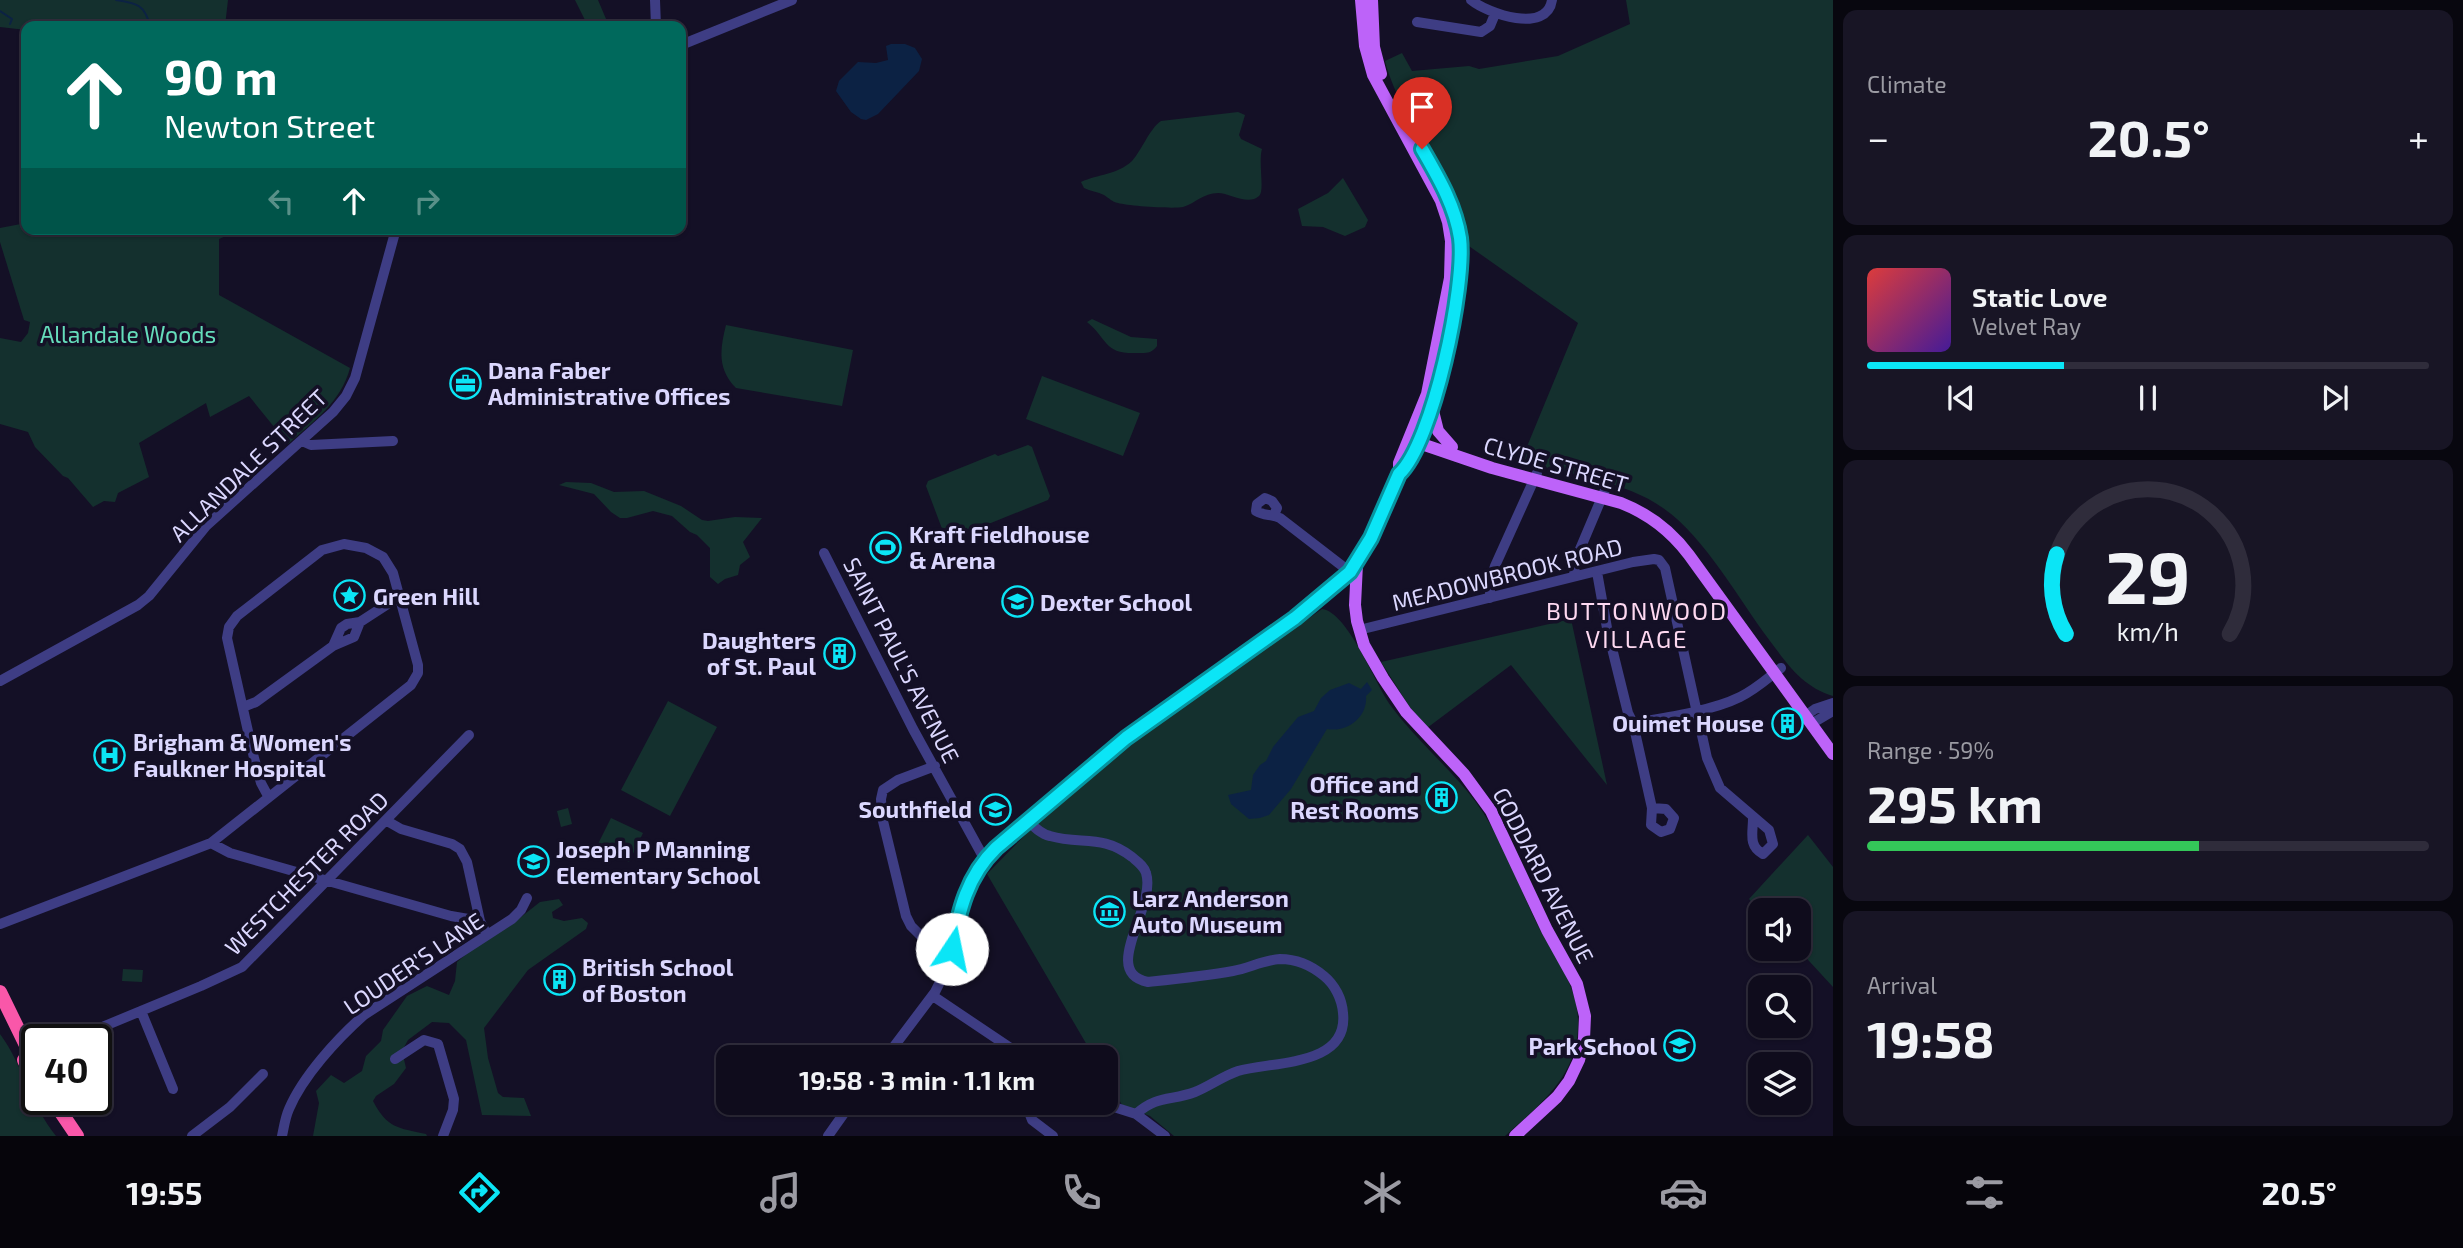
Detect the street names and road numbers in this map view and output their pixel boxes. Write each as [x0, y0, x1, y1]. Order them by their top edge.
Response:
street label: ALLANDALE STREET [164, 383, 332, 547]
street label: CLYDE STREET [1481, 430, 1631, 498]
street label: MEADOWBROOK ROAD [1389, 532, 1625, 616]
street label: SAINT PAUL'S AVENUE [838, 553, 966, 767]
street label: GODDARD AVENUE [1488, 782, 1600, 968]
street label: WESTCHESTER ROAD [218, 785, 394, 961]
street label: LOUDER'S LANE [338, 906, 488, 1020]

